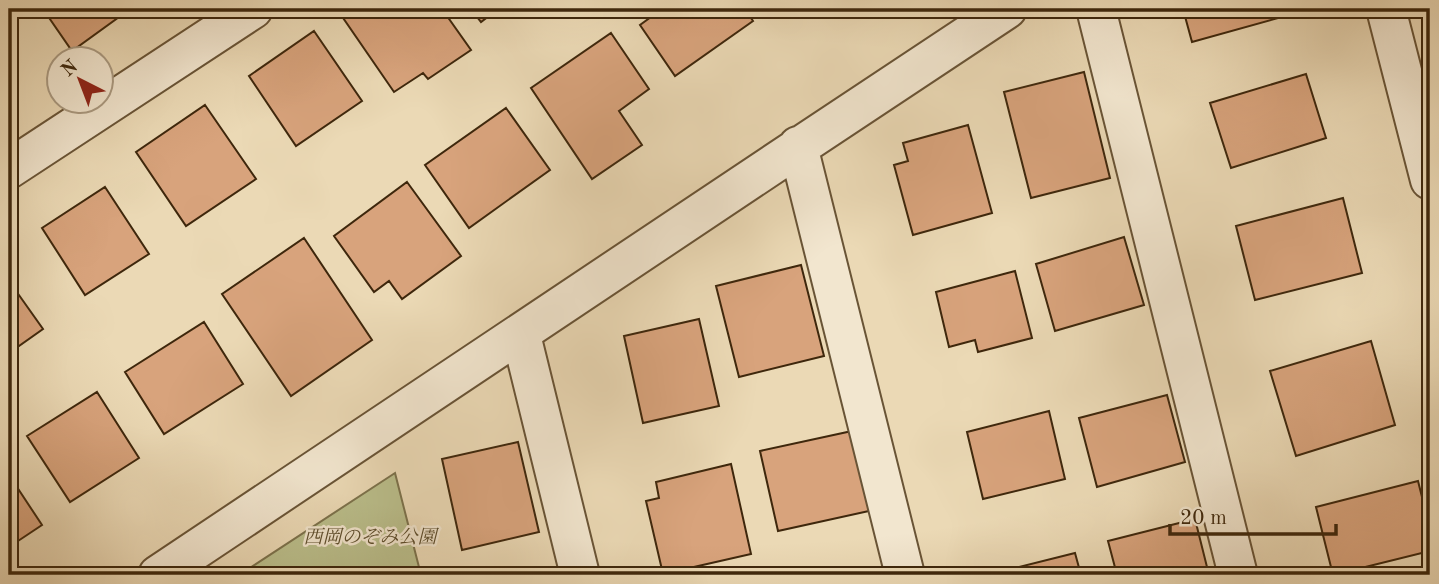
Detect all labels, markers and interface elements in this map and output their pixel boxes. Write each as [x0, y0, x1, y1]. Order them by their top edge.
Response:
north arrow [46, 46, 116, 116]
text: N [59, 57, 82, 81]
scale bar [1170, 493, 1336, 537]
text: 20 m [1180, 508, 1227, 529]
park label: 西岡のぞみ公園 [303, 527, 439, 548]

